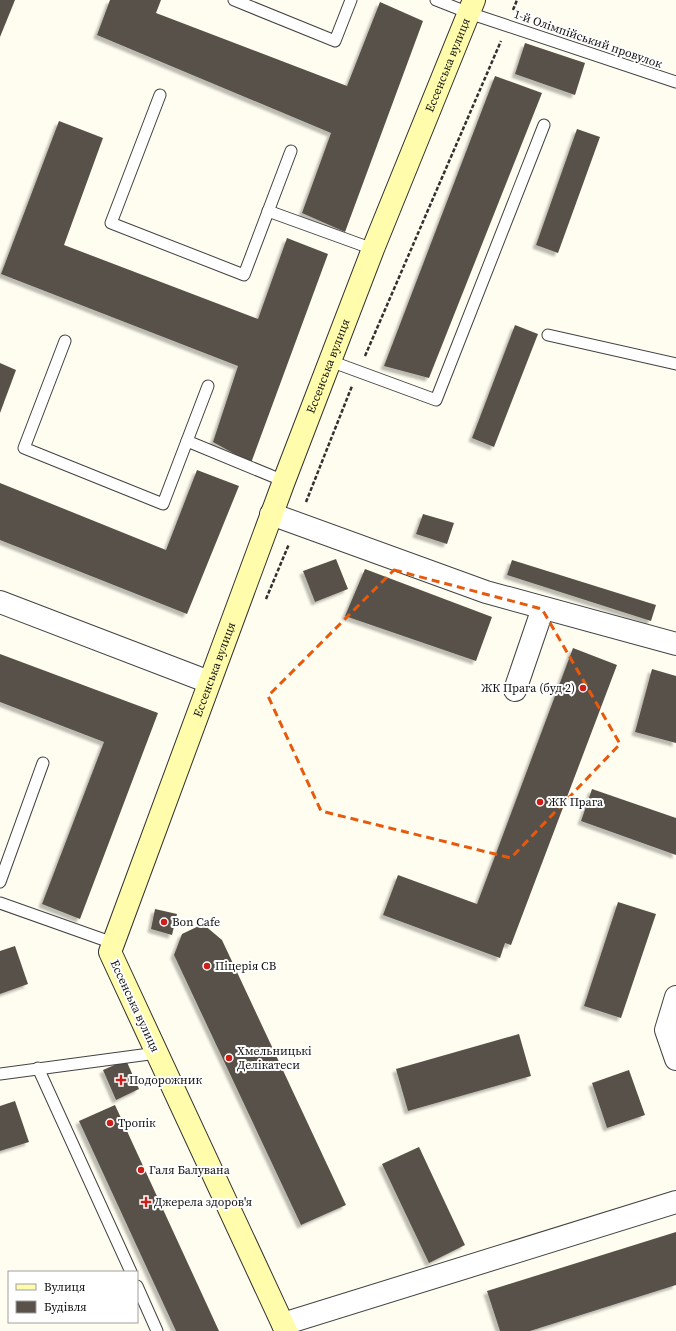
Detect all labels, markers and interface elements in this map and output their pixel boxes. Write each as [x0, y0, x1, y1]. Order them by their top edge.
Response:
street label: 1-й Олімпійський провулок [512, 6, 665, 72]
street label: Ессенська вулиця [421, 16, 474, 114]
street label: Ессенська вулиця [303, 317, 353, 416]
street label: Ессенська вулиця [189, 620, 239, 719]
place label: ЖК Прага (буд 2) [481, 680, 575, 696]
marker: ЖК Прага (буд 2) [578, 683, 588, 693]
place label: ЖК Прага [548, 794, 604, 810]
marker: ЖК Прага [535, 797, 545, 807]
place label: Bon Cafe [172, 914, 220, 930]
marker: Bon Cafe [159, 917, 169, 927]
street label: Ессенська вулиця [107, 957, 163, 1055]
place label: Піцерія СВ [215, 958, 277, 974]
marker: Піцерія СВ [202, 961, 212, 971]
place label: Хмельницькі Делікатеси [237, 1043, 312, 1073]
marker: Хмельницькі Делікатеси [224, 1053, 234, 1063]
place label: Подорожник [129, 1072, 202, 1088]
marker: Подорожник [116, 1075, 126, 1085]
place label: Тропік [118, 1115, 156, 1131]
marker: Тропік [105, 1118, 115, 1128]
place label: Галя Балувана [149, 1162, 231, 1178]
marker: Галя Балувана [136, 1165, 146, 1175]
place label: Джерела здоров'я [154, 1194, 252, 1210]
marker: Джерела здоров'я [141, 1197, 151, 1207]
legend [8, 1271, 138, 1323]
text: Вулиця [44, 1279, 85, 1295]
text: Будівля [44, 1299, 87, 1315]

